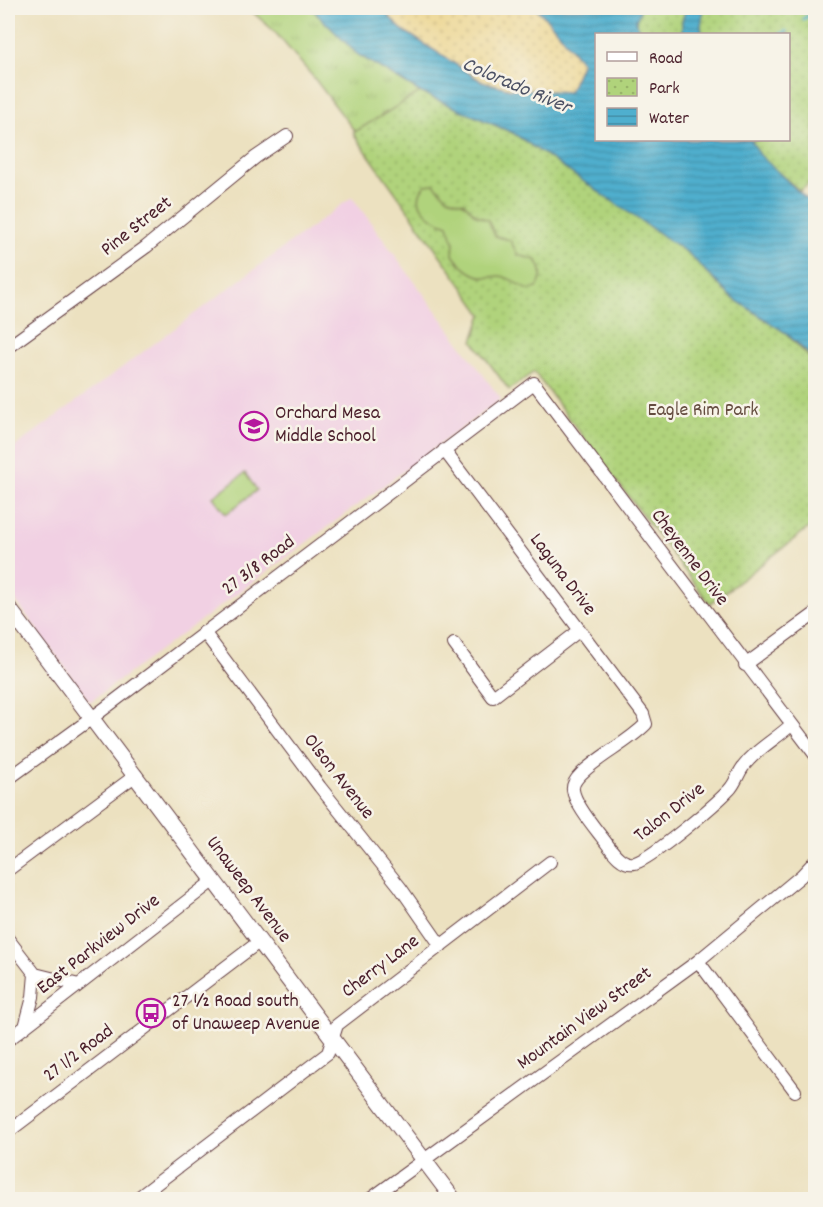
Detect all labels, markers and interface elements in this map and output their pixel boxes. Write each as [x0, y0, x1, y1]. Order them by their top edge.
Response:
legend [595, 33, 790, 141]
text: Road [649, 47, 683, 72]
water label: Colorado River [457, 51, 577, 124]
text: Park [649, 77, 680, 102]
text: Water [649, 107, 689, 132]
street label: Pine Street [95, 190, 179, 264]
park label: Eagle Rim Park [647, 397, 759, 425]
place label: Orchard Mesa Middle School [275, 400, 381, 451]
school or university icon: Orchard Mesa Middle School [238, 410, 270, 442]
street label: Cheyenne Drive [643, 504, 735, 613]
street label: Laguna Drive [522, 528, 602, 622]
street label: 27 3/8 Road [216, 529, 302, 603]
street label: Olson Avenue [296, 728, 381, 826]
street label: Talon Drive [629, 776, 712, 850]
street label: Unaweep Avenue [199, 831, 298, 949]
street label: East Parkview Drive [31, 888, 167, 1002]
street label: Cherry Lane [336, 928, 426, 1006]
street label: Mountain View Street [512, 960, 658, 1078]
place label: 27 ½ Road south of Unaweep Avenue [172, 988, 320, 1039]
bus stop icon: 27 ½ Road south of Unaweep Avenue [135, 997, 167, 1029]
street label: 27 1/2 Road [38, 1018, 120, 1090]

